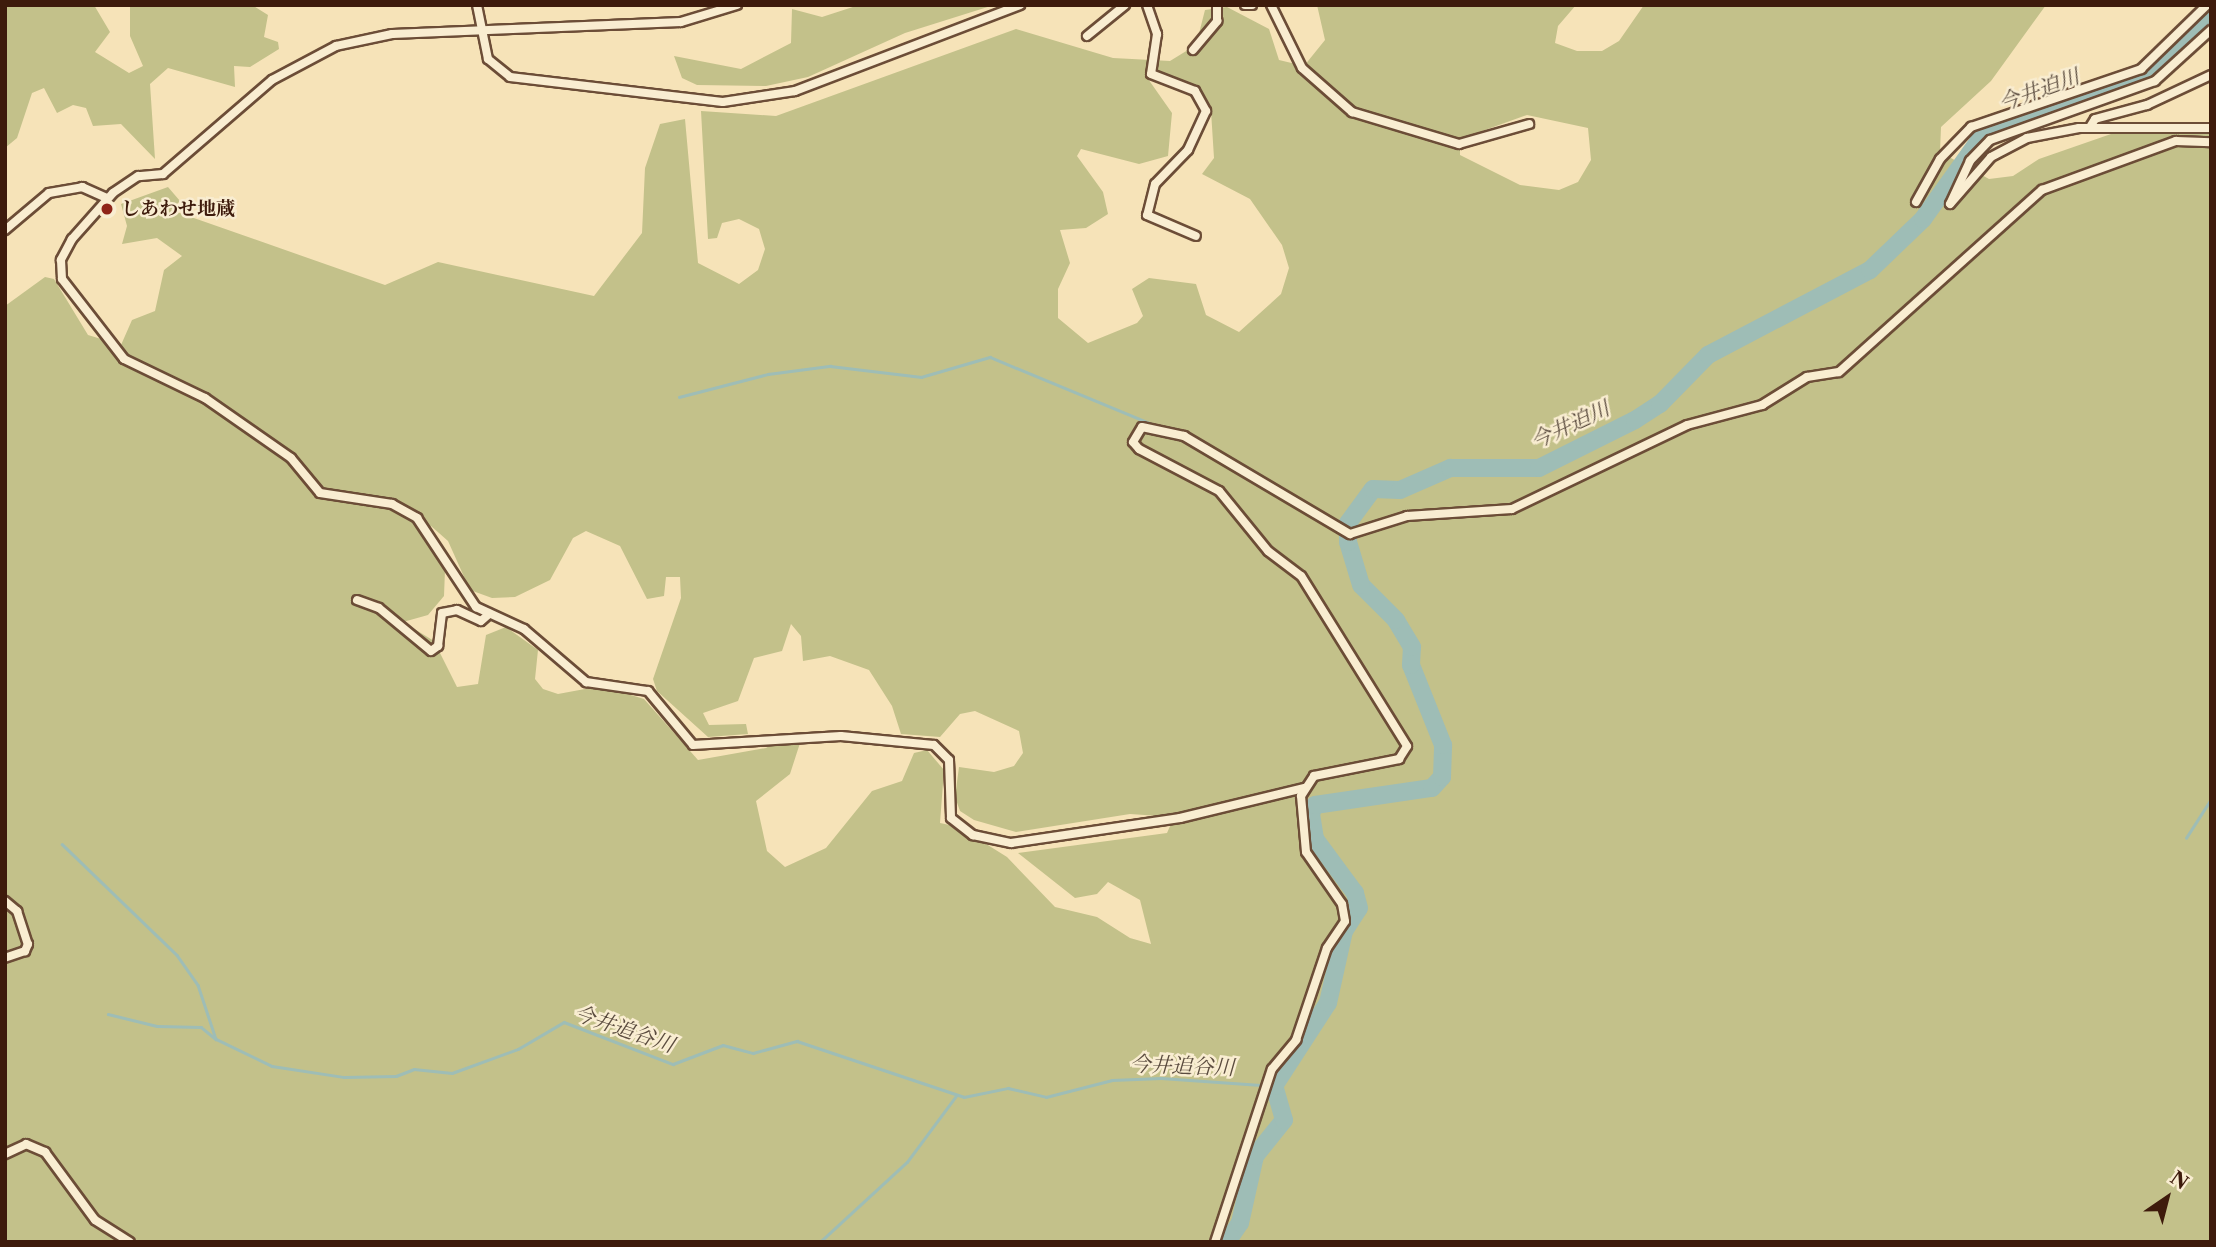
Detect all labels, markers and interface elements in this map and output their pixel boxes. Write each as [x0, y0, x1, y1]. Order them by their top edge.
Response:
water label: 今井迫川 [1995, 64, 2083, 116]
place label: しあわせ地蔵 [121, 198, 235, 220]
marker: しあわせ地蔵 [99, 201, 115, 217]
water label: 今井迫川 [1527, 396, 1613, 454]
water label: 今井追谷川 [570, 1000, 678, 1058]
water label: 今井追谷川 [1129, 1052, 1235, 1080]
north arrow [2132, 1163, 2202, 1233]
text: N [2166, 1166, 2193, 1195]

